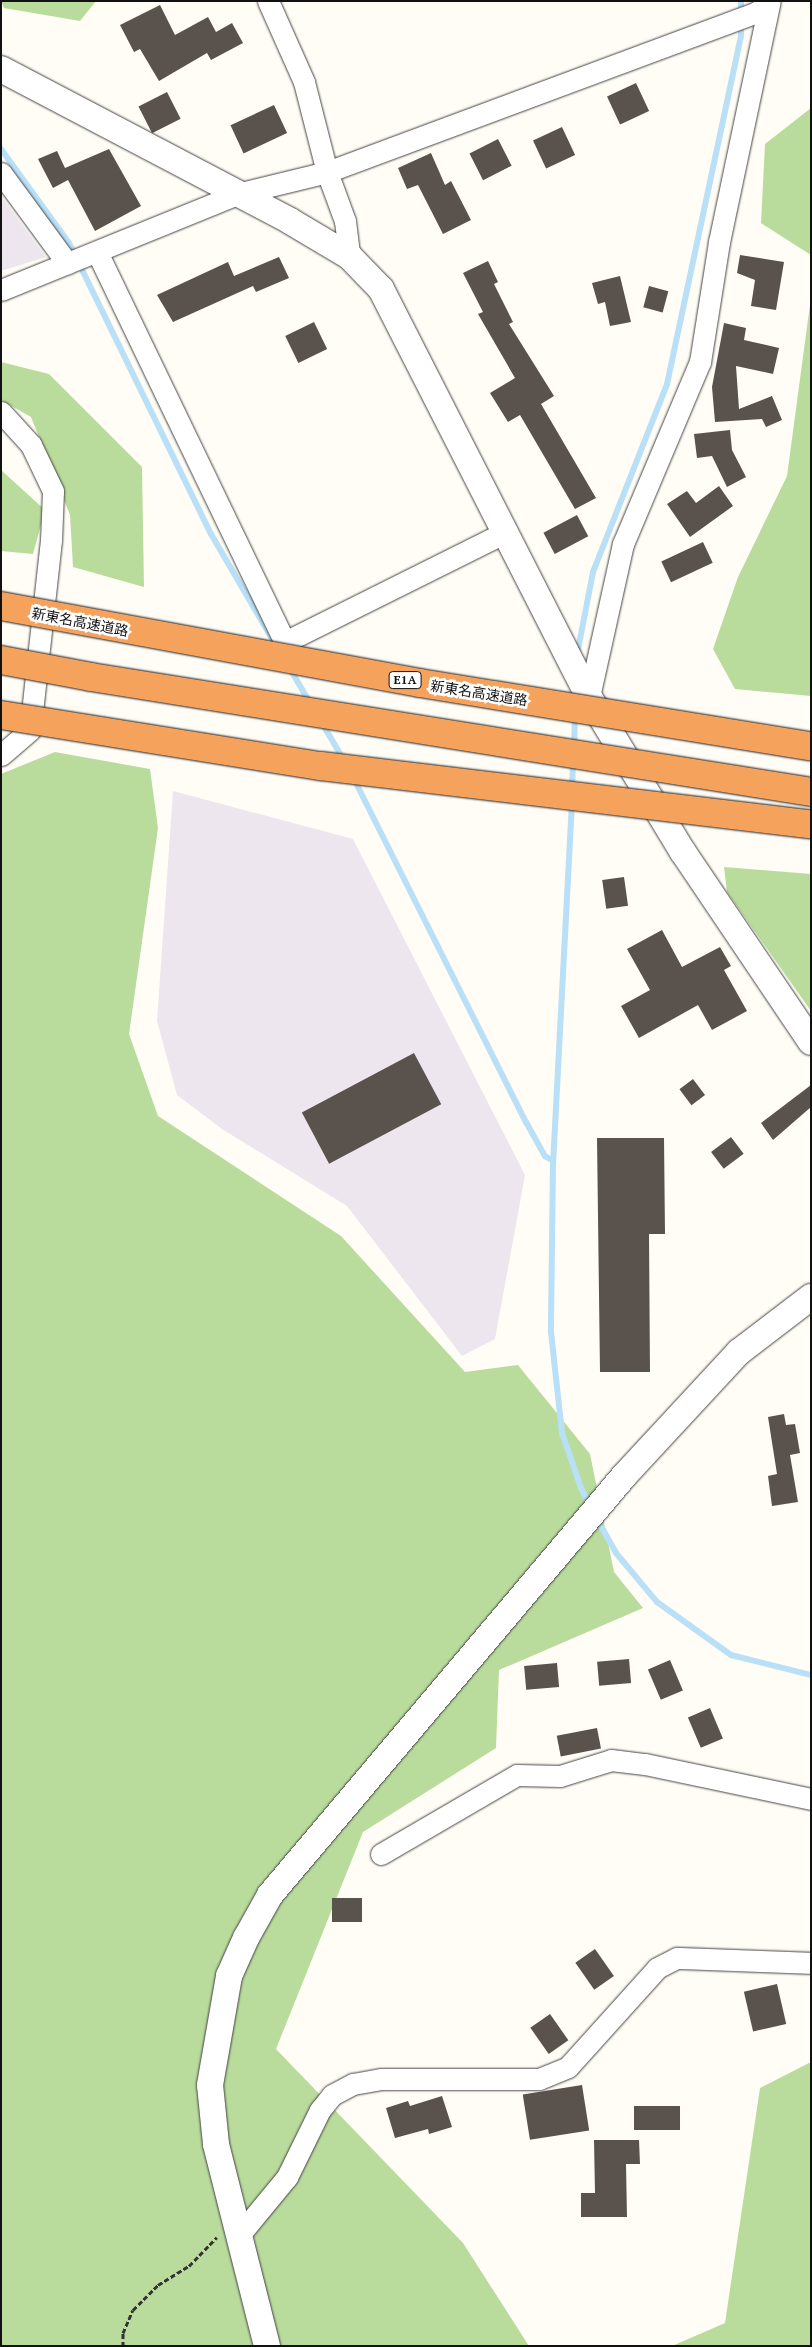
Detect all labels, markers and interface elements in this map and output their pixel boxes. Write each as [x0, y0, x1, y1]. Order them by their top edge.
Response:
street label: 新東名高速道路 [30, 604, 130, 640]
road number: E1A [388, 670, 422, 690]
street label: 新東名高速道路 [429, 677, 529, 709]

